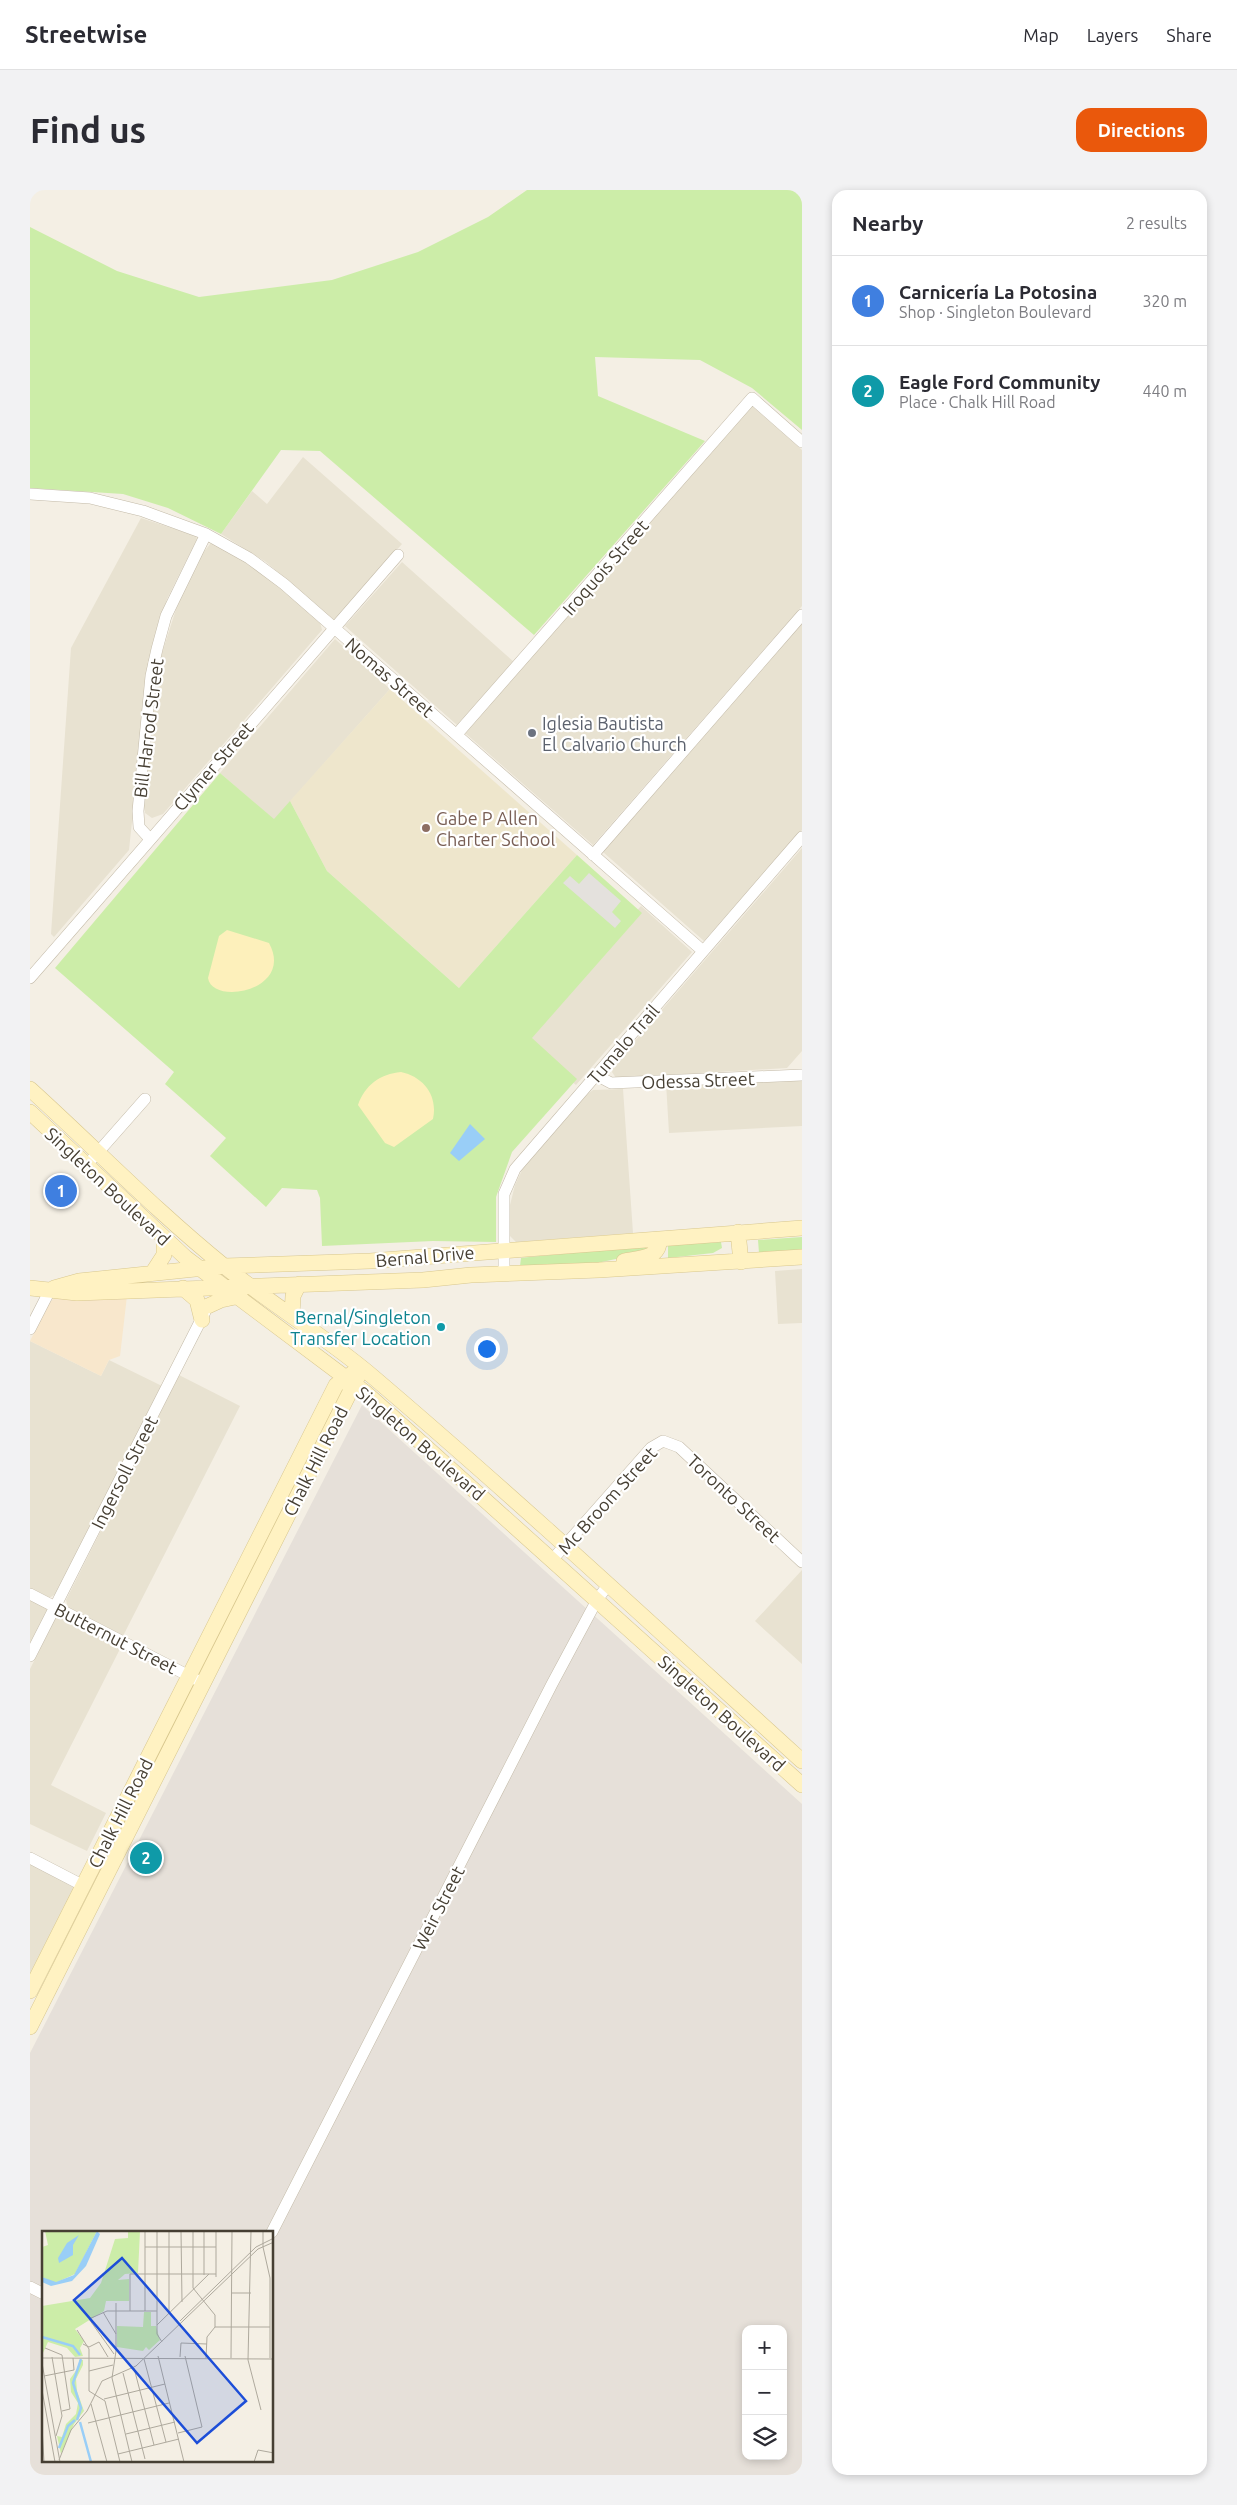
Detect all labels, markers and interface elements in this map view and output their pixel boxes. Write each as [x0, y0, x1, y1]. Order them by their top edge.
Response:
text: Streetwise [25, 21, 147, 48]
text: Map [1023, 25, 1059, 45]
text: Layers [1087, 25, 1138, 45]
text: Share [1166, 25, 1212, 45]
button: Directions [1076, 108, 1207, 152]
text: Find us [30, 110, 146, 150]
text: Nearby [852, 211, 923, 235]
text: 2 results [1126, 214, 1187, 232]
text: Carnicería La Potosina [899, 281, 1097, 303]
text: 1 [863, 292, 873, 310]
text: 320 m [1142, 292, 1187, 310]
text: Shop · Singleton Boulevard [899, 303, 1092, 321]
text: Eagle Ford Community [899, 371, 1100, 393]
text: 2 [863, 382, 873, 400]
text: 440 m [1142, 382, 1187, 400]
text: Place · Chalk Hill Road [899, 393, 1056, 411]
street label: Iroquois Street [558, 515, 652, 619]
street label: Nomas Street [342, 633, 438, 721]
street label: Bill Harrod Street [130, 657, 166, 799]
place label: Iglesia Bautista El Calvario Church [542, 713, 687, 754]
street label: Clymer Street [169, 718, 257, 814]
marker: Iglesia Bautista El Calvario Church [526, 727, 538, 739]
place label: Gabe P Allen Charter School [436, 808, 555, 849]
marker: Gabe P Allen Charter School [420, 822, 432, 834]
street label: Tumalo Trail [583, 1000, 663, 1088]
street label: Odessa Street [641, 1068, 755, 1092]
street label: Singleton Boulevard [41, 1123, 175, 1249]
pin: 1 [45, 1172, 77, 1210]
street label: Bernal Drive [375, 1242, 475, 1270]
place label: Bernal/Singleton Transfer Location [290, 1307, 431, 1348]
marker: Bernal/Singleton Transfer Location [435, 1321, 447, 1333]
your location [474, 1336, 500, 1362]
street label: Singleton Boulevard [353, 1382, 489, 1504]
street label: Chalk Hill Road [279, 1403, 351, 1519]
street label: Ingersoll Street [87, 1412, 161, 1532]
street label: Mc Broom Street [554, 1442, 660, 1558]
street label: Toronto Street [684, 1450, 784, 1546]
street label: Butternut Street [51, 1599, 181, 1677]
street label: Singleton Boulevard [655, 1651, 789, 1775]
street label: Chalk Hill Road [84, 1755, 156, 1871]
pin: 2 [130, 1839, 162, 1877]
street label: Weir Street [408, 1863, 468, 1953]
inset map [42, 2231, 274, 2462]
map controls [742, 2325, 787, 2460]
button: + [742, 2325, 787, 2370]
button: − [742, 2370, 787, 2415]
button: layers [742, 2415, 787, 2460]

